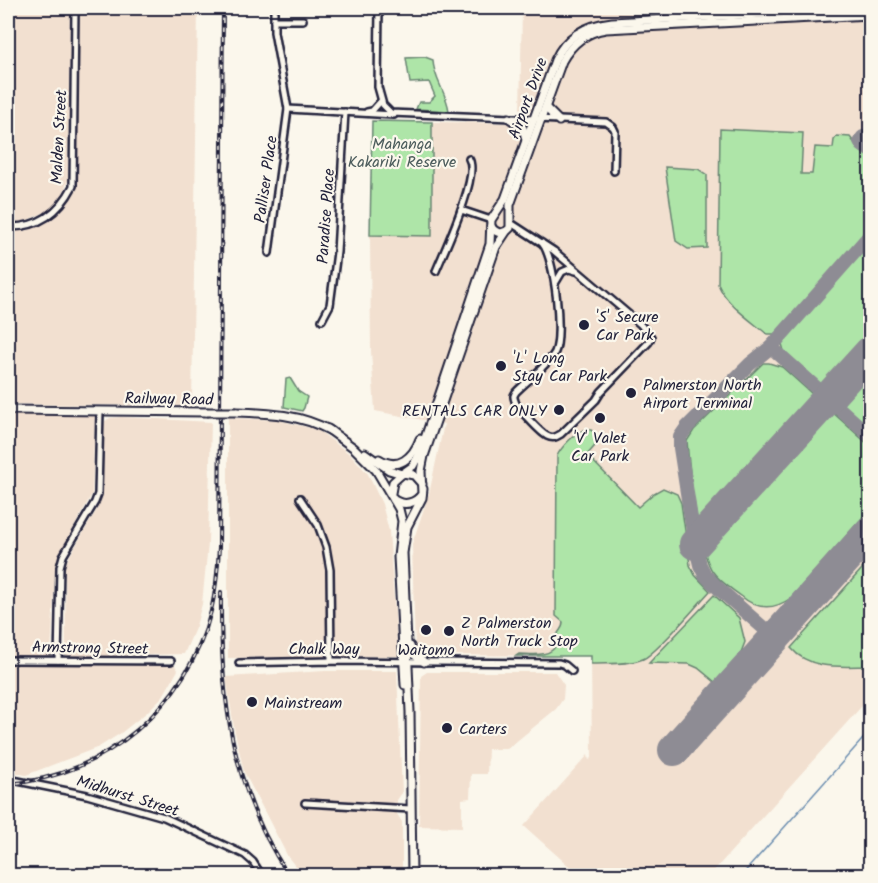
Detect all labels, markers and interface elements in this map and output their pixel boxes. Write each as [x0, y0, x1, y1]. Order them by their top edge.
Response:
street label: Airport Drive [502, 54, 555, 143]
street label: Malden Street [45, 88, 75, 185]
park label: Mahanga Kakariki Reserve [348, 132, 456, 175]
street label: Palliser Place [248, 134, 285, 225]
street label: Paradise Place [311, 168, 342, 265]
place label: 'S' Secure Car Park [596, 305, 659, 348]
marker: 'S' Secure Car Park [577, 318, 591, 332]
place label: 'L' Long Stay Car Park [513, 346, 607, 389]
marker: 'L' Long Stay Car Park [494, 359, 508, 373]
place label: Palmerston North Airport Terminal [643, 373, 762, 416]
street label: Railway Road [124, 386, 215, 413]
marker: Palmerston North Airport Terminal [624, 386, 638, 400]
place label: RENTALS CAR ONLY [402, 399, 548, 424]
marker: RENTALS CAR ONLY [552, 403, 566, 417]
marker: 'V' Valet Car Park [593, 411, 607, 425]
place label: 'V' Valet Car Park [571, 426, 629, 469]
place label: Z Palmerston North Truck Stop [461, 611, 578, 654]
marker: Waitomo [419, 623, 433, 637]
marker: Z Palmerston North Truck Stop [442, 624, 456, 638]
street label: Armstrong Street [32, 635, 149, 662]
street label: Chalk Way [288, 637, 360, 662]
place label: Waitomo [397, 638, 455, 663]
place label: Mainstream [264, 691, 342, 716]
marker: Mainstream [245, 695, 259, 709]
place label: Carters [459, 717, 507, 742]
marker: Carters [440, 721, 454, 735]
street label: Midhurst Street [73, 769, 183, 824]

